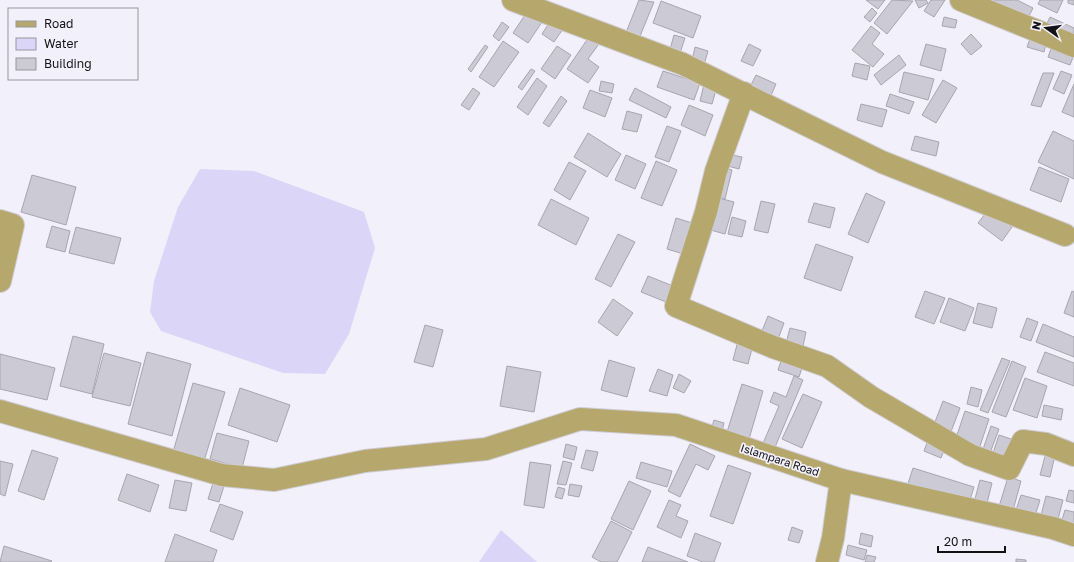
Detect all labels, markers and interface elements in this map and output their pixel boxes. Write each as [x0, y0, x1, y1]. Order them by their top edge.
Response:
legend [8, 8, 138, 80]
north arrow [1026, 8, 1066, 48]
text: Road [44, 16, 73, 31]
text: N [1028, 20, 1043, 31]
text: Water [44, 36, 78, 51]
text: Building [44, 56, 92, 71]
street label: Islampara Road [739, 441, 821, 478]
scale bar [938, 528, 1005, 554]
text: 20 m [944, 534, 972, 549]

